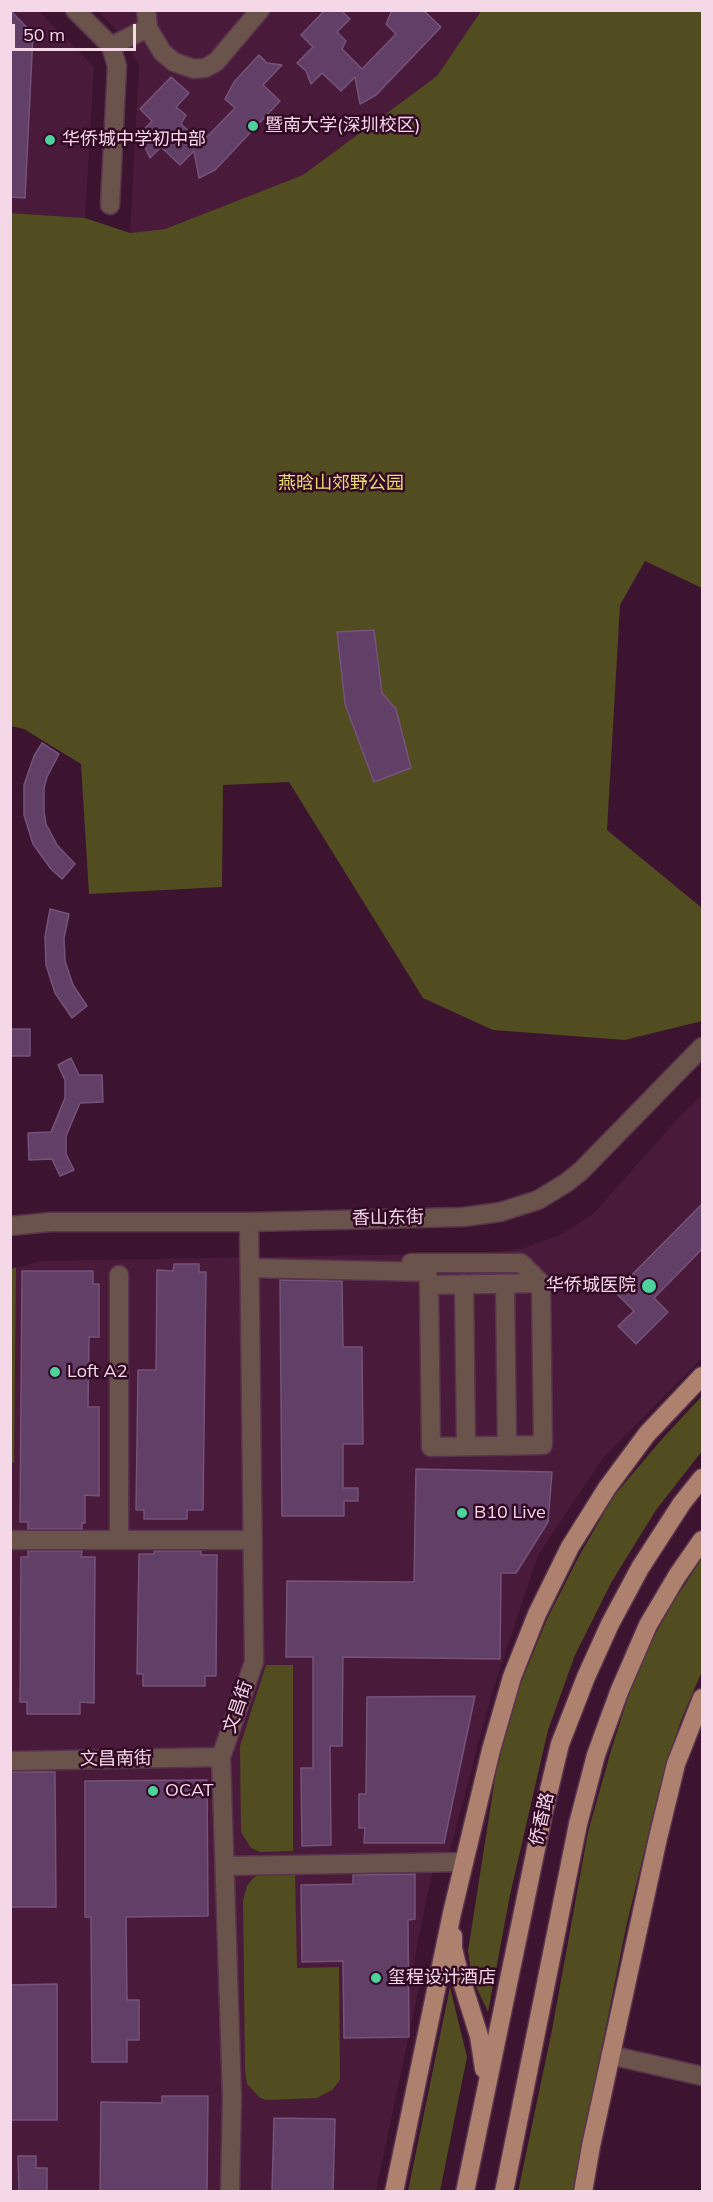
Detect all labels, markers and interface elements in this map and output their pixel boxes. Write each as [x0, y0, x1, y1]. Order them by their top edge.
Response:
scale bar [15, 12, 140, 50]
text: 50 m [23, 23, 65, 46]
place label: 暨南大学(深圳校区) [265, 115, 420, 137]
marker: 暨南大学(深圳校区) [246, 119, 260, 133]
place label: 华侨城中学初中部 [62, 129, 206, 151]
marker: 华侨城中学初中部 [43, 133, 57, 147]
park label: 燕晗山郊野公园 [278, 473, 404, 495]
street label: 香山东街 [352, 1207, 424, 1229]
place label: 华侨城医院 [546, 1275, 636, 1297]
marker: 华侨城医院 [640, 1277, 658, 1295]
place label: Loft A2 [67, 1361, 128, 1383]
marker: Loft A2 [48, 1365, 62, 1379]
place label: B10 Live [474, 1502, 546, 1524]
marker: B10 Live [455, 1506, 469, 1520]
street label: 文昌街 [219, 1678, 257, 1736]
street label: 文昌南街 [80, 1748, 152, 1770]
place label: OCAT [165, 1780, 214, 1802]
marker: OCAT [146, 1784, 160, 1798]
street label: 侨香路 [525, 1790, 559, 1848]
place label: 玺程设计酒店 [388, 1967, 496, 1989]
marker: 玺程设计酒店 [369, 1971, 383, 1985]

